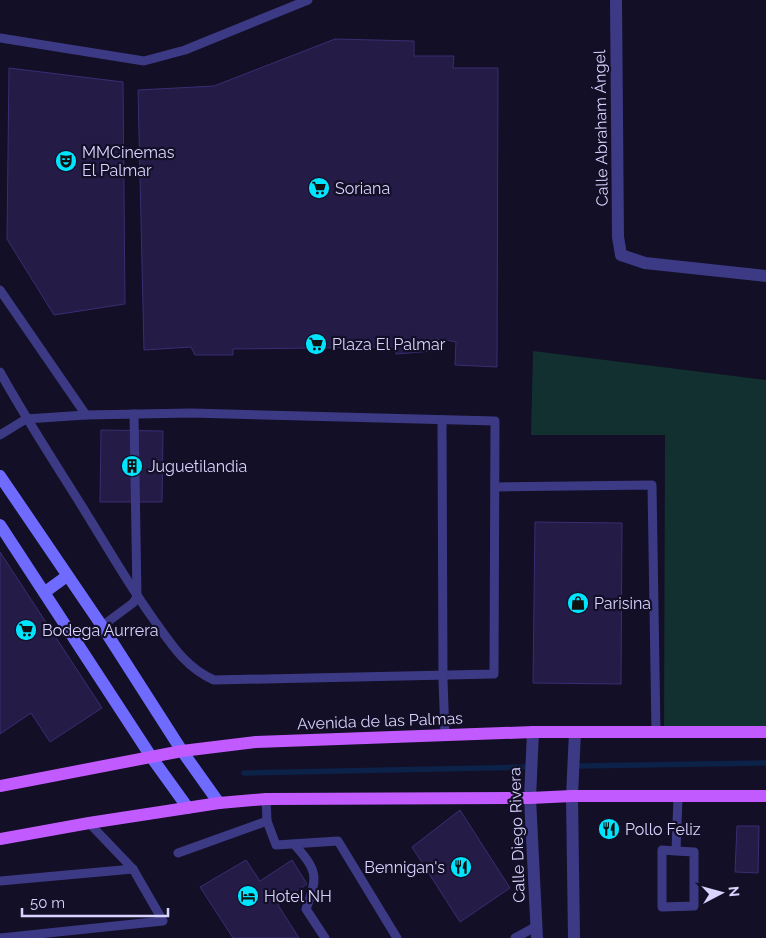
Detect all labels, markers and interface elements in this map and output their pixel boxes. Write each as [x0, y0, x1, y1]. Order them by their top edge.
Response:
street label: Calle Abraham Ángel [589, 49, 612, 206]
place label: MMCinemas El Palmar [82, 143, 175, 180]
theatre icon: MMCinemas El Palmar [54, 149, 78, 173]
supermarket icon: Soriana [307, 176, 331, 200]
place label: Soriana [335, 179, 390, 198]
supermarket icon: Plaza El Palmar [304, 332, 328, 356]
place label: Plaza El Palmar [332, 335, 446, 354]
building icon: Juguetilandia [120, 454, 144, 478]
place label: Juguetilandia [148, 457, 247, 476]
shop icon: Parisina [566, 591, 590, 615]
place label: Parisina [594, 594, 651, 613]
supermarket icon: Bodega Aurrera [14, 618, 38, 642]
place label: Bodega Aurrera [42, 621, 159, 640]
street label: Avenida de las Palmas [297, 709, 463, 733]
street label: Calle Diego Rivera [505, 767, 529, 903]
restaurant icon: Pollo Feliz [597, 817, 621, 841]
place label: Pollo Feliz [625, 820, 701, 839]
restaurant icon: Bennigan's [449, 855, 473, 879]
place label: Bennigan's [364, 858, 445, 877]
north arrow [696, 868, 746, 918]
hotel icon: Hotel NH [236, 884, 260, 908]
text: N [725, 885, 742, 898]
scale bar [22, 886, 169, 918]
place label: Hotel NH [264, 887, 332, 906]
text: 50 m [30, 894, 65, 912]

